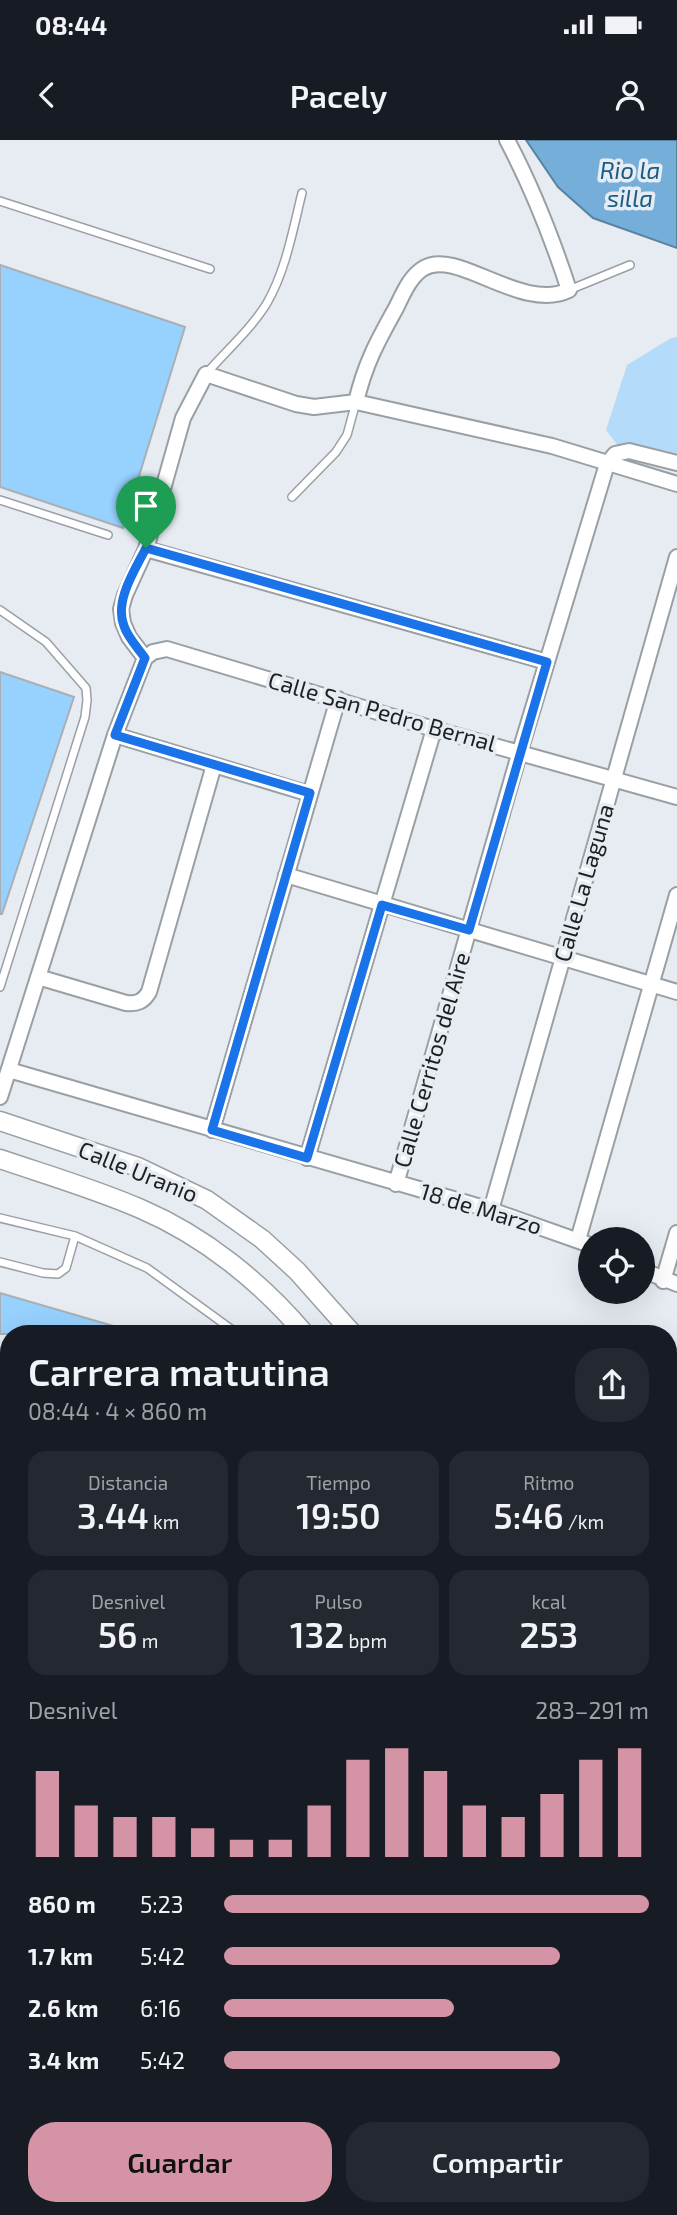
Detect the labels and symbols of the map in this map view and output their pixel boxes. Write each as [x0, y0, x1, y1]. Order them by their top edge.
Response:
water label: Rio la silla [600, 155, 660, 212]
pin [116, 476, 176, 548]
street label: Calle San Pedro Bernal [265, 665, 500, 757]
street label: Calle La Laguna [547, 801, 619, 965]
street label: Calle Cerritos del Aire [387, 949, 475, 1171]
street label: Calle Uranio [75, 1134, 202, 1208]
street label: 18 de Marzo [417, 1176, 545, 1240]

